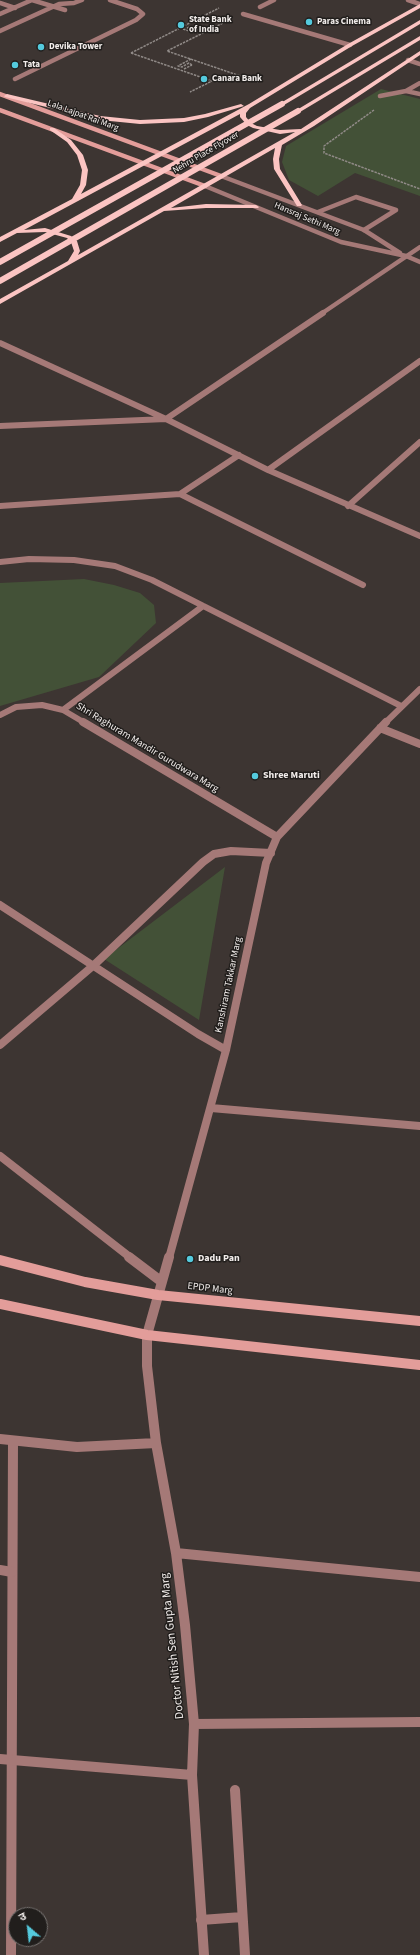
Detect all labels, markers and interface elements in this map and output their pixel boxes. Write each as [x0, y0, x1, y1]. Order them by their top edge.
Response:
place label: State Bank of India [189, 15, 232, 36]
marker: Paras Cinema [304, 17, 314, 27]
place label: Paras Cinema [317, 17, 371, 27]
marker: State Bank of India [176, 20, 186, 30]
marker: Devika Tower [36, 42, 46, 52]
place label: Devika Tower [49, 42, 102, 52]
marker: Tata [10, 60, 20, 70]
place label: Tata [23, 60, 40, 70]
marker: Canara Bank [199, 74, 209, 84]
place label: Canara Bank [212, 74, 262, 84]
street label: Lala Lajpat Rai Marg [46, 98, 120, 134]
street label: Nehru Place Flyover [171, 130, 241, 176]
street label: Hansraj Sethi Marg [273, 200, 341, 238]
street label: Shri Raghuram Mandir Gurudwara Marg [73, 701, 221, 795]
place label: Shree Maruti [263, 770, 320, 782]
marker: Shree Maruti [250, 771, 260, 781]
street label: Kanshiram Takkar Marg [213, 936, 245, 1034]
place label: Dadu Pan [198, 1253, 240, 1265]
marker: Dadu Pan [185, 1254, 195, 1264]
street label: EPDP Marg [187, 1281, 233, 1297]
street label: Doctor Nitish Sen Gupta Marg [158, 1572, 188, 1720]
north arrow [8, 1907, 48, 1947]
text: उ [16, 1909, 29, 1925]

